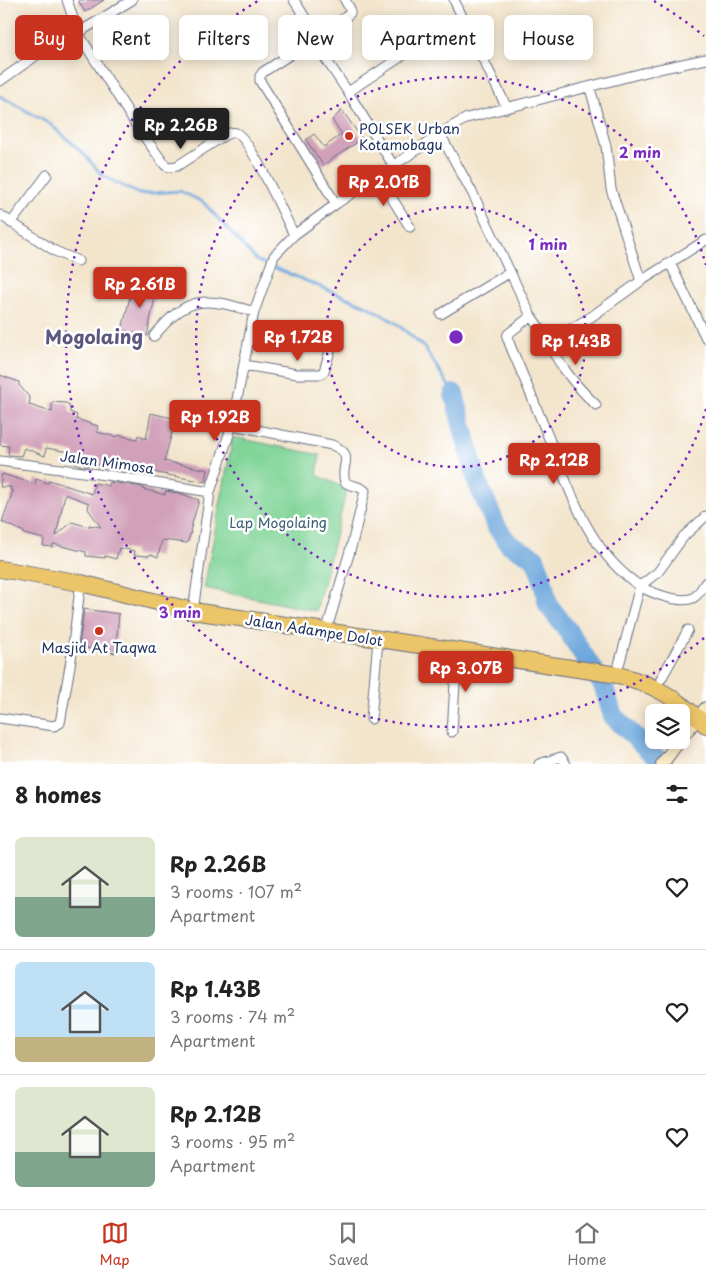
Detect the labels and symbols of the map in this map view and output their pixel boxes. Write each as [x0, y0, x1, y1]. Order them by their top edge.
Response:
pin: Rp 2.26B [129, 108, 233, 150]
place label: POLSEK Urban Kotamobagu [359, 118, 460, 155]
marker: POLSEK Urban Kotamobagu [343, 130, 355, 142]
text: 2 min [619, 140, 661, 163]
pin: Rp 2.01B [332, 164, 436, 207]
text: 1 min [529, 232, 567, 255]
pin: Rp 2.61B [88, 266, 192, 309]
pin: Rp 1.72B [246, 320, 350, 362]
district label: Mogolaing [45, 322, 143, 350]
pin: Rp 1.43B [524, 324, 628, 366]
centre of rings [447, 328, 465, 346]
pin: Rp 1.92B [163, 400, 267, 442]
pin: Rp 2.12B [502, 442, 606, 485]
street label: Jalan Mimosa [59, 445, 156, 479]
park label: Lap Mogolaing [229, 512, 327, 533]
text: 3 min [159, 600, 201, 623]
street label: Jalan Adampe Dolot [244, 609, 385, 651]
marker: Masjid At Taqwa [93, 625, 105, 637]
place label: Masjid At Taqwa [42, 637, 157, 658]
pin: Rp 3.07B [414, 650, 518, 693]

